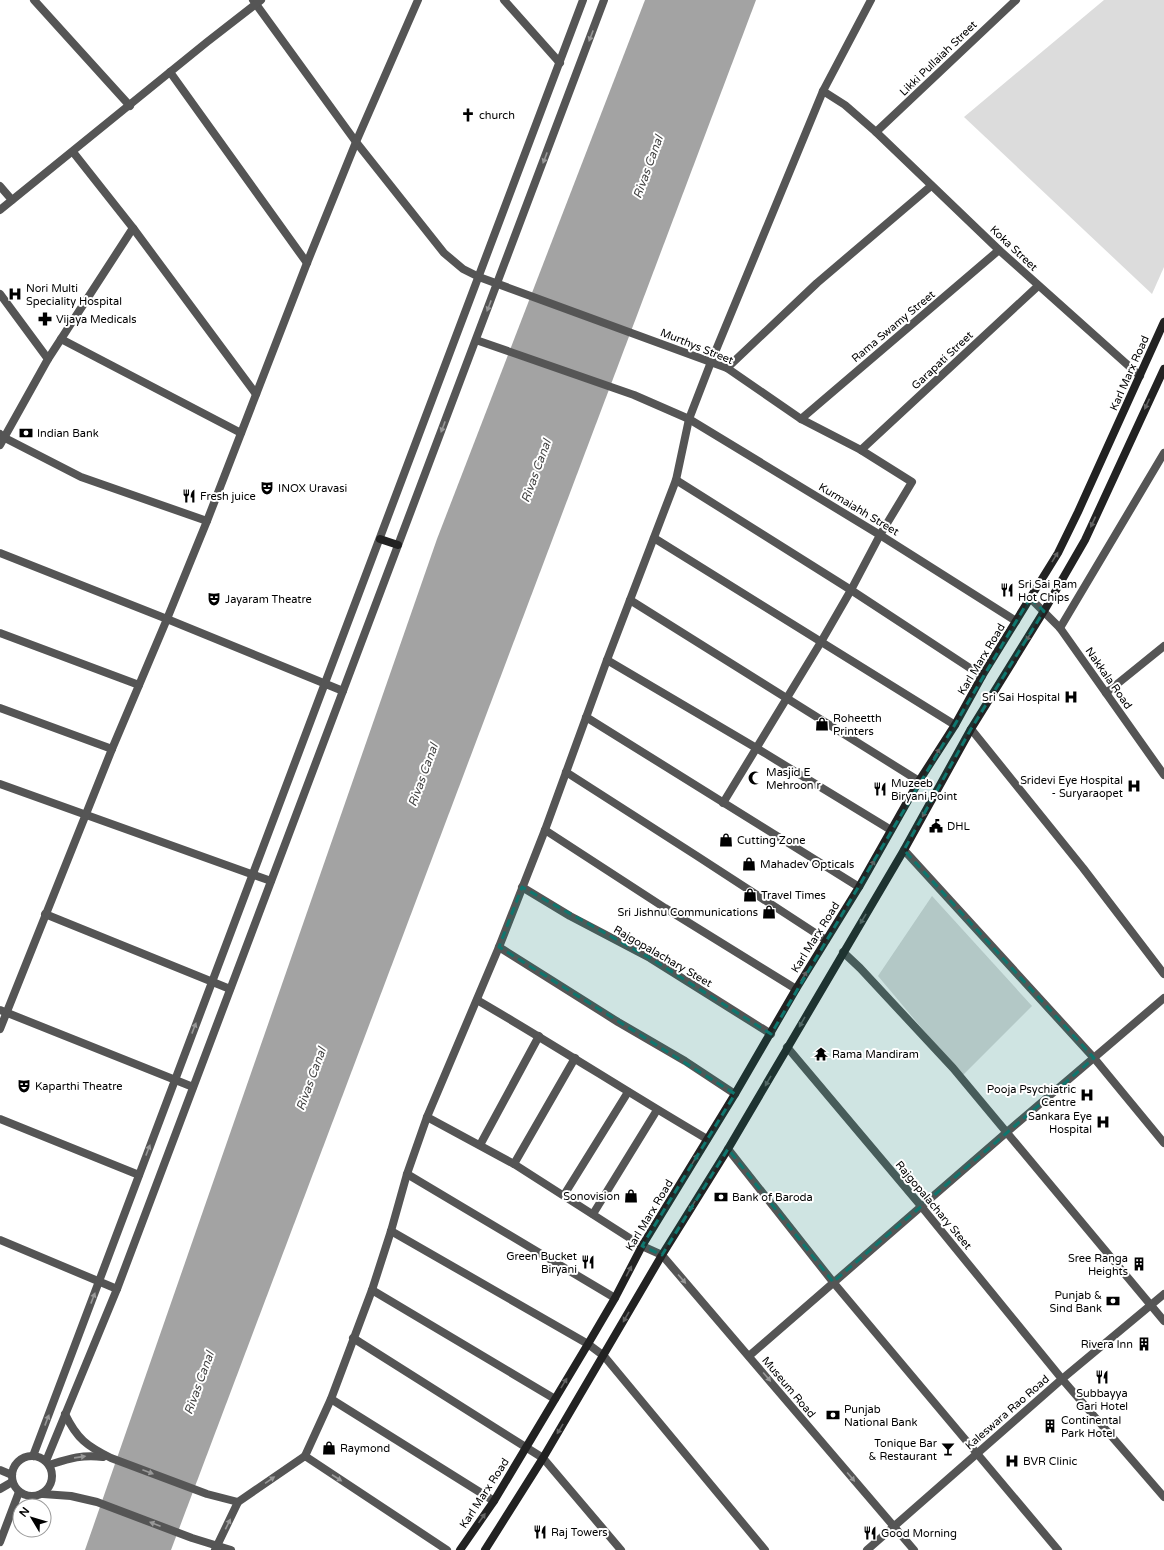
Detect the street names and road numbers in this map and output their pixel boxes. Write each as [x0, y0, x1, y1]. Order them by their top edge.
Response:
street label: Likki Pullaiah Street [897, 18, 980, 99]
street label: Koka Street [987, 223, 1040, 274]
street label: Rama Swamy Street [849, 288, 938, 365]
street label: Murthys Street [658, 326, 735, 367]
street label: Garapati Street [909, 329, 976, 392]
street label: Karl Marx Road [1107, 334, 1152, 413]
street label: Kurmaiahh Street [816, 480, 901, 538]
street label: Karl Marx Road [955, 621, 1008, 697]
street label: Nakkala Road [1082, 645, 1135, 712]
street label: Karl Marx Road [788, 899, 842, 975]
street label: Rajgopalachary Steet [611, 923, 714, 990]
street label: Rajgopalachary Steet [893, 1158, 974, 1252]
street label: Karl Marx Road [623, 1177, 676, 1253]
street label: Museum Road [759, 1354, 818, 1421]
street label: Kaleswara Rao Road [963, 1372, 1052, 1452]
street label: Karl Marx Road [457, 1456, 512, 1531]

